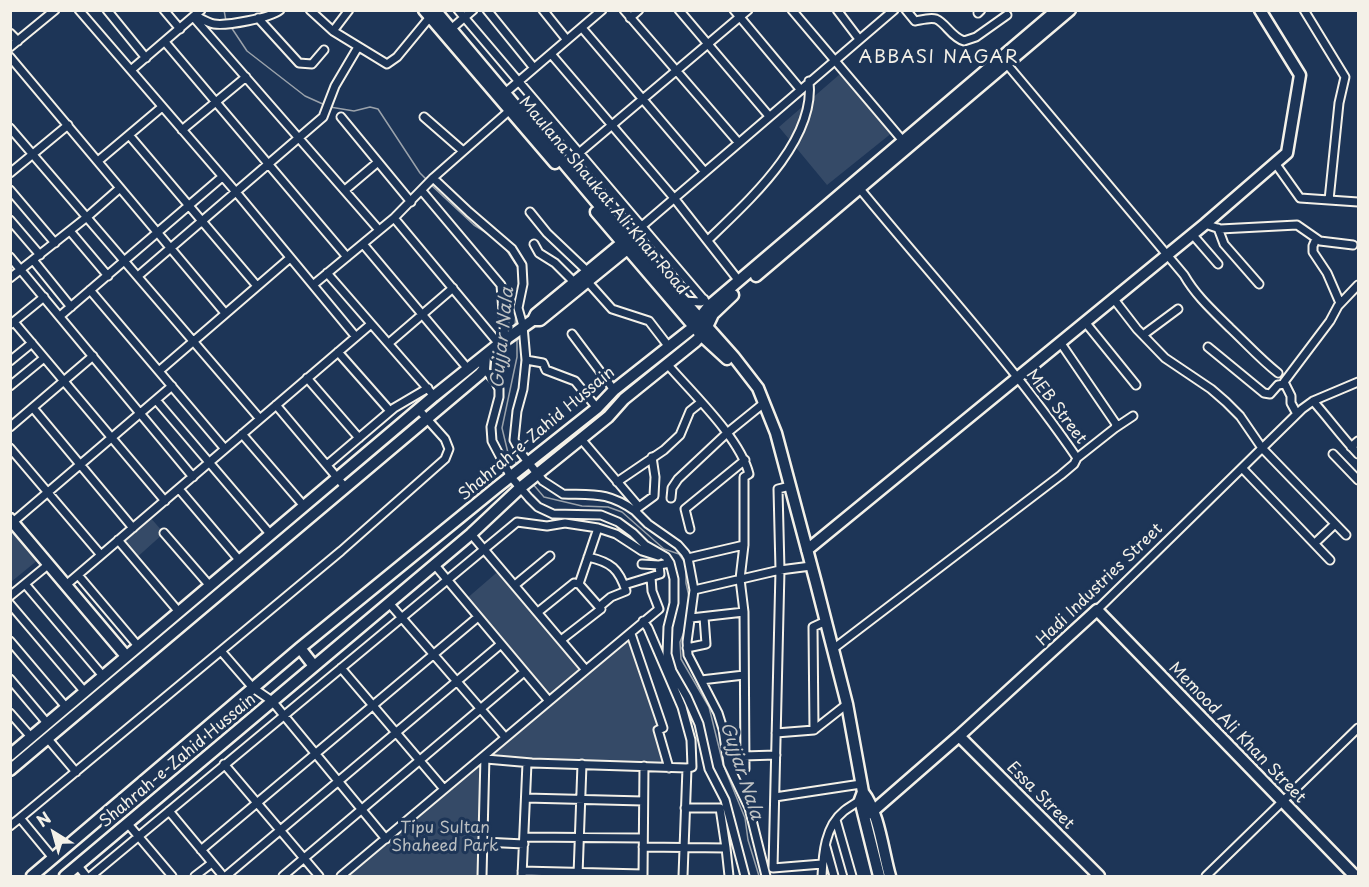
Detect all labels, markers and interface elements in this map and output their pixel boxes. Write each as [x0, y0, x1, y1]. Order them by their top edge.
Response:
district label: ABBASI NAGAR [857, 47, 1021, 69]
street label: Maulana Shaukat Ali Khan Road [514, 93, 692, 299]
water label: Gujjar Nala [487, 286, 519, 390]
street label: Shahrah-e-Zahid Hussain [455, 363, 619, 505]
street label: MEB Street [1022, 366, 1090, 448]
street label: Hadi Industries Street [1033, 520, 1167, 650]
street label: Memood Ali Khan Street [1165, 658, 1309, 808]
street label: Shahrah-e-Zahid Hussain [96, 690, 260, 832]
water label: Gujjar Nala [715, 719, 767, 823]
street label: Essa Street [1002, 758, 1078, 834]
north arrow [24, 803, 84, 863]
text: N [31, 805, 55, 832]
park label: Tipu Sultan Shaheed Park [391, 819, 499, 857]

